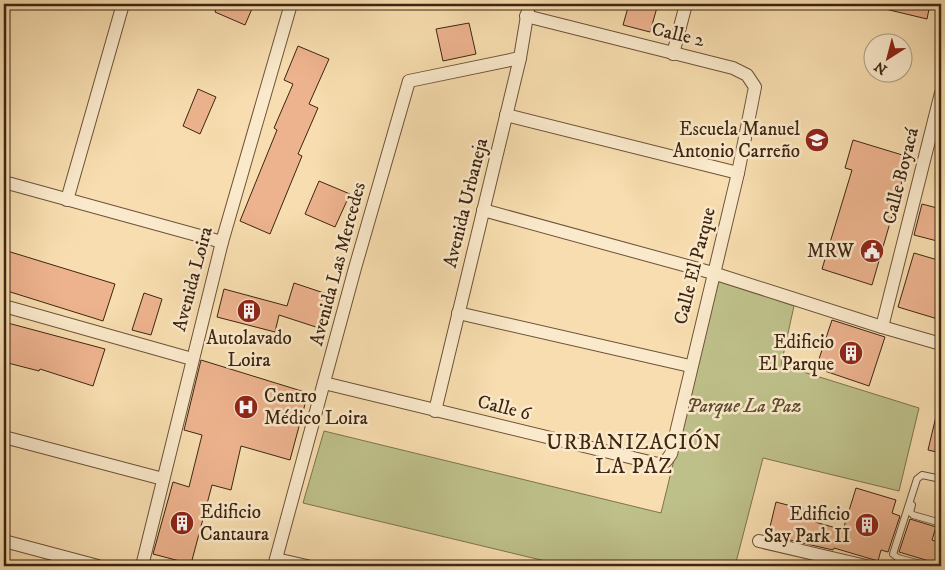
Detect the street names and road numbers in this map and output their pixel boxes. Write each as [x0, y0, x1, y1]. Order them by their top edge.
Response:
street label: Calle 2 [649, 18, 707, 52]
street label: Calle Boyacá [878, 125, 924, 227]
street label: Avenida Urbaneja [439, 136, 493, 270]
street label: Avenida Las Mercedes [305, 180, 371, 348]
street label: Calle El Parque [669, 205, 722, 327]
street label: Avenida Loira [168, 224, 218, 334]
street label: Calle 6 [475, 390, 534, 426]

